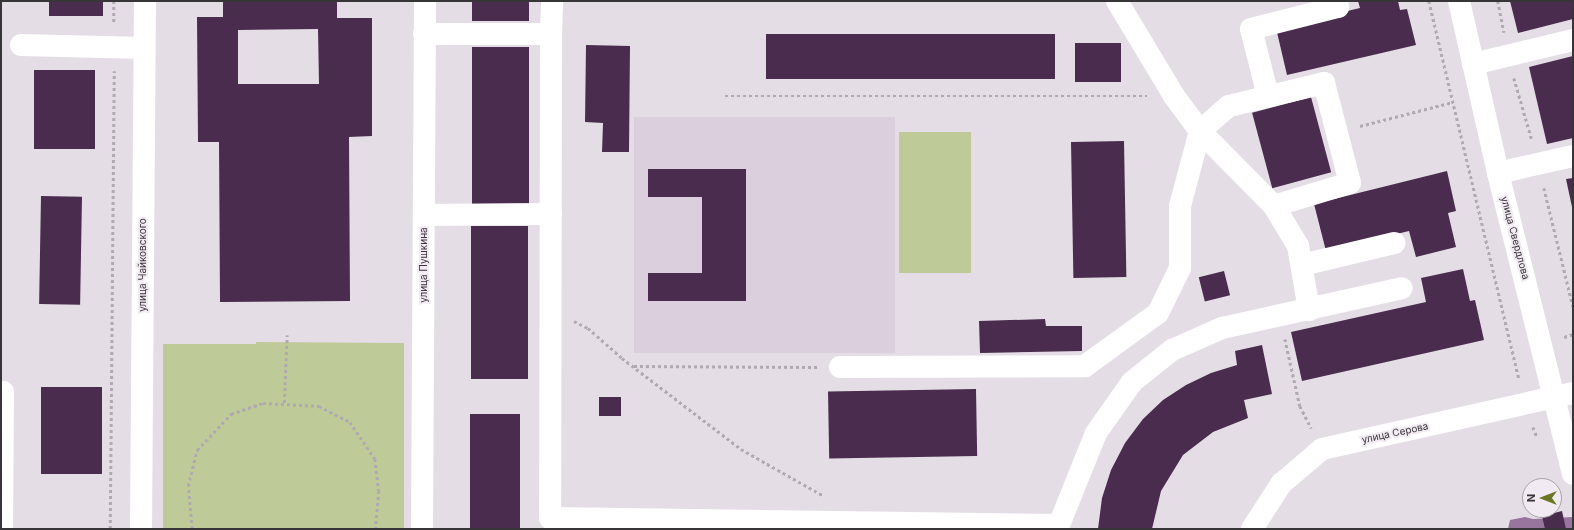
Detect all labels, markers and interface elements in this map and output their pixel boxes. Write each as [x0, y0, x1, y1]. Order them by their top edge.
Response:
street label: улица Свердлова [1498, 195, 1532, 281]
street label: улица Чайковского [137, 218, 149, 312]
street label: улица Пушкина [418, 227, 430, 303]
street label: улица Серова [1361, 420, 1429, 446]
north arrow [1522, 478, 1562, 518]
text: N [1524, 494, 1538, 502]

